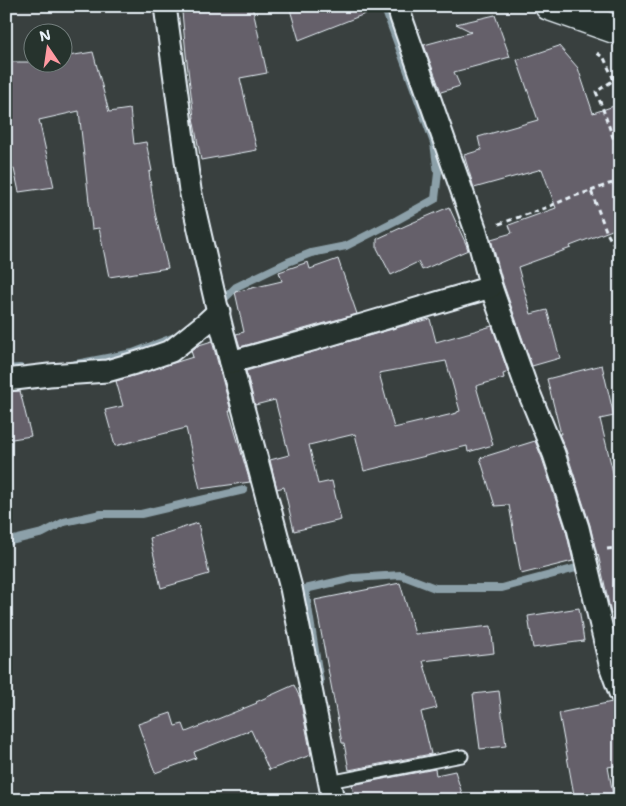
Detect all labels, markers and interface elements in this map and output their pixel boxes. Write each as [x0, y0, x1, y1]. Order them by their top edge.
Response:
north arrow [22, 22, 72, 72]
text: N [38, 25, 53, 45]

